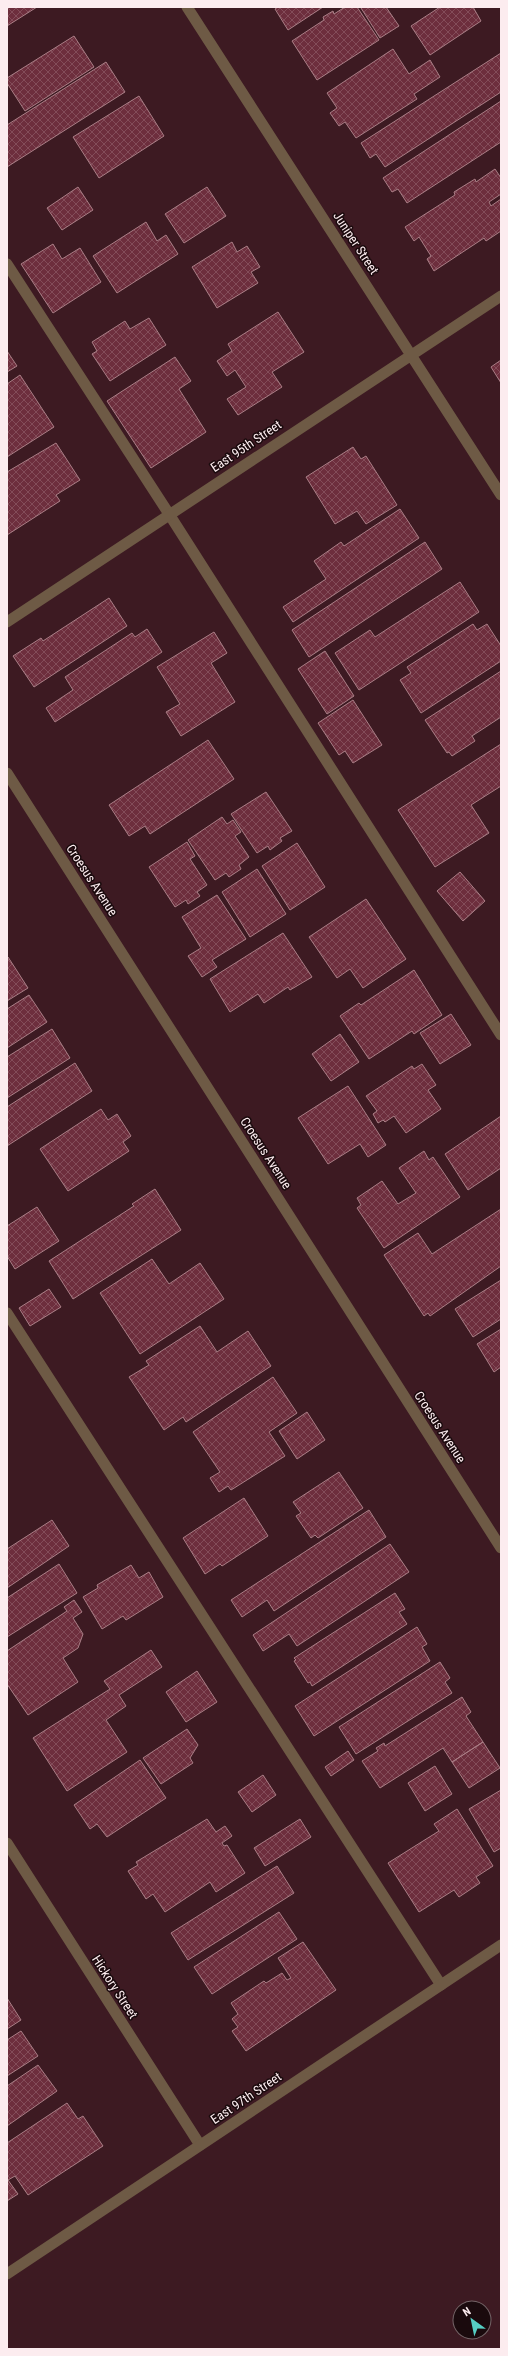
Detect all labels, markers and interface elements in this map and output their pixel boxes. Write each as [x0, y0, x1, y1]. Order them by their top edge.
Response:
street label: Juniper Street [330, 209, 382, 277]
street label: East 95th Street [208, 417, 284, 475]
street label: Croesus Avenue [63, 841, 121, 919]
street label: Croesus Avenue [237, 1114, 295, 1192]
street label: Croesus Avenue [411, 1388, 469, 1466]
street label: Hickory Street [89, 1953, 141, 2022]
street label: East 97th Street [208, 2069, 284, 2127]
north arrow [452, 2300, 492, 2340]
text: N [460, 2305, 473, 2319]

